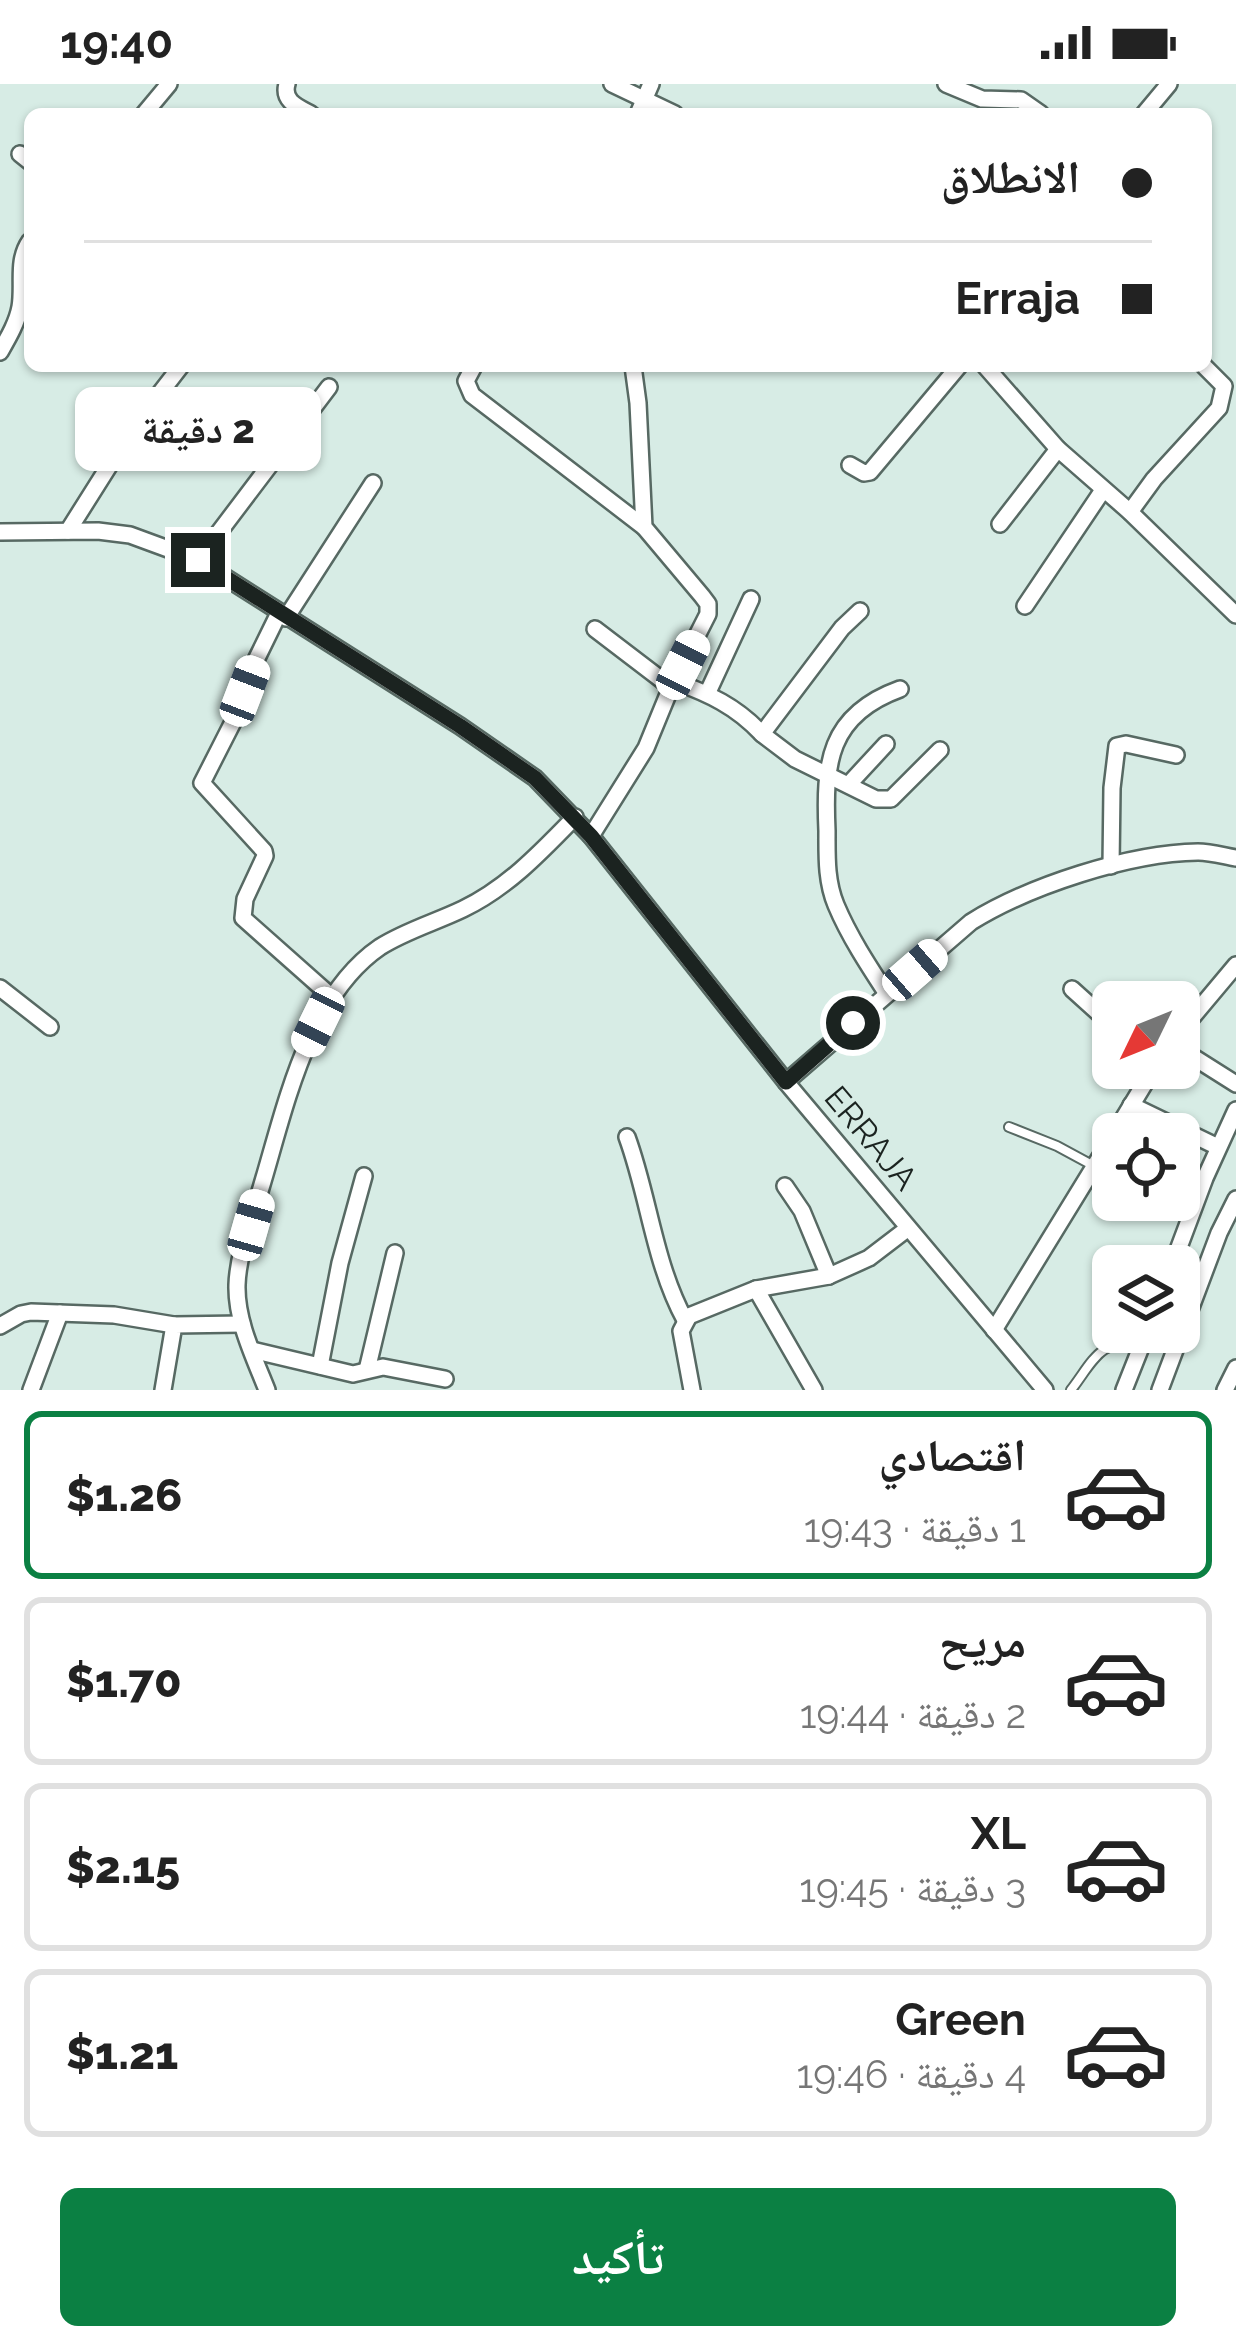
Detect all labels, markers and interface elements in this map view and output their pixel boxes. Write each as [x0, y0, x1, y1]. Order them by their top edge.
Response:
text: 19:40 [60, 16, 173, 69]
text: الانطلاق [941, 151, 1080, 204]
text: Erraja [955, 272, 1080, 325]
callout: 2 دقيقة [75, 386, 321, 470]
text: 2 دقيقة [141, 406, 255, 452]
route end [171, 533, 225, 587]
car [651, 625, 715, 705]
car [215, 651, 275, 731]
car [876, 933, 954, 1007]
north arrow [1092, 981, 1200, 1089]
map controls [1092, 981, 1200, 1353]
car [286, 982, 350, 1062]
route start [826, 996, 880, 1050]
street label: ERRAJA [817, 1078, 925, 1198]
button: locate [1092, 1113, 1200, 1221]
car [224, 1185, 278, 1265]
button: layers [1092, 1245, 1200, 1353]
text: اقتصادي [879, 1429, 1026, 1482]
icon: car [1062, 1441, 1170, 1549]
text: $1.26 [66, 1469, 182, 1522]
text: 1 دقيقة · 19:43 [804, 1505, 1026, 1551]
text: مريح [939, 1615, 1026, 1668]
icon: car [1062, 1627, 1170, 1735]
text: $1.70 [66, 1655, 182, 1708]
text: 2 دقيقة · 19:44 [800, 1691, 1026, 1737]
text: XL [971, 1807, 1026, 1860]
icon: car [1062, 1813, 1170, 1921]
text: $2.15 [66, 1841, 180, 1894]
text: 3 دقيقة · 19:45 [799, 1865, 1026, 1911]
text: Green [895, 1993, 1026, 2046]
icon: car [1062, 1999, 1170, 2107]
text: $1.21 [66, 2027, 178, 2080]
text: 4 دقيقة · 19:46 [797, 2051, 1026, 2097]
button: تأكيد [60, 2188, 1176, 2326]

